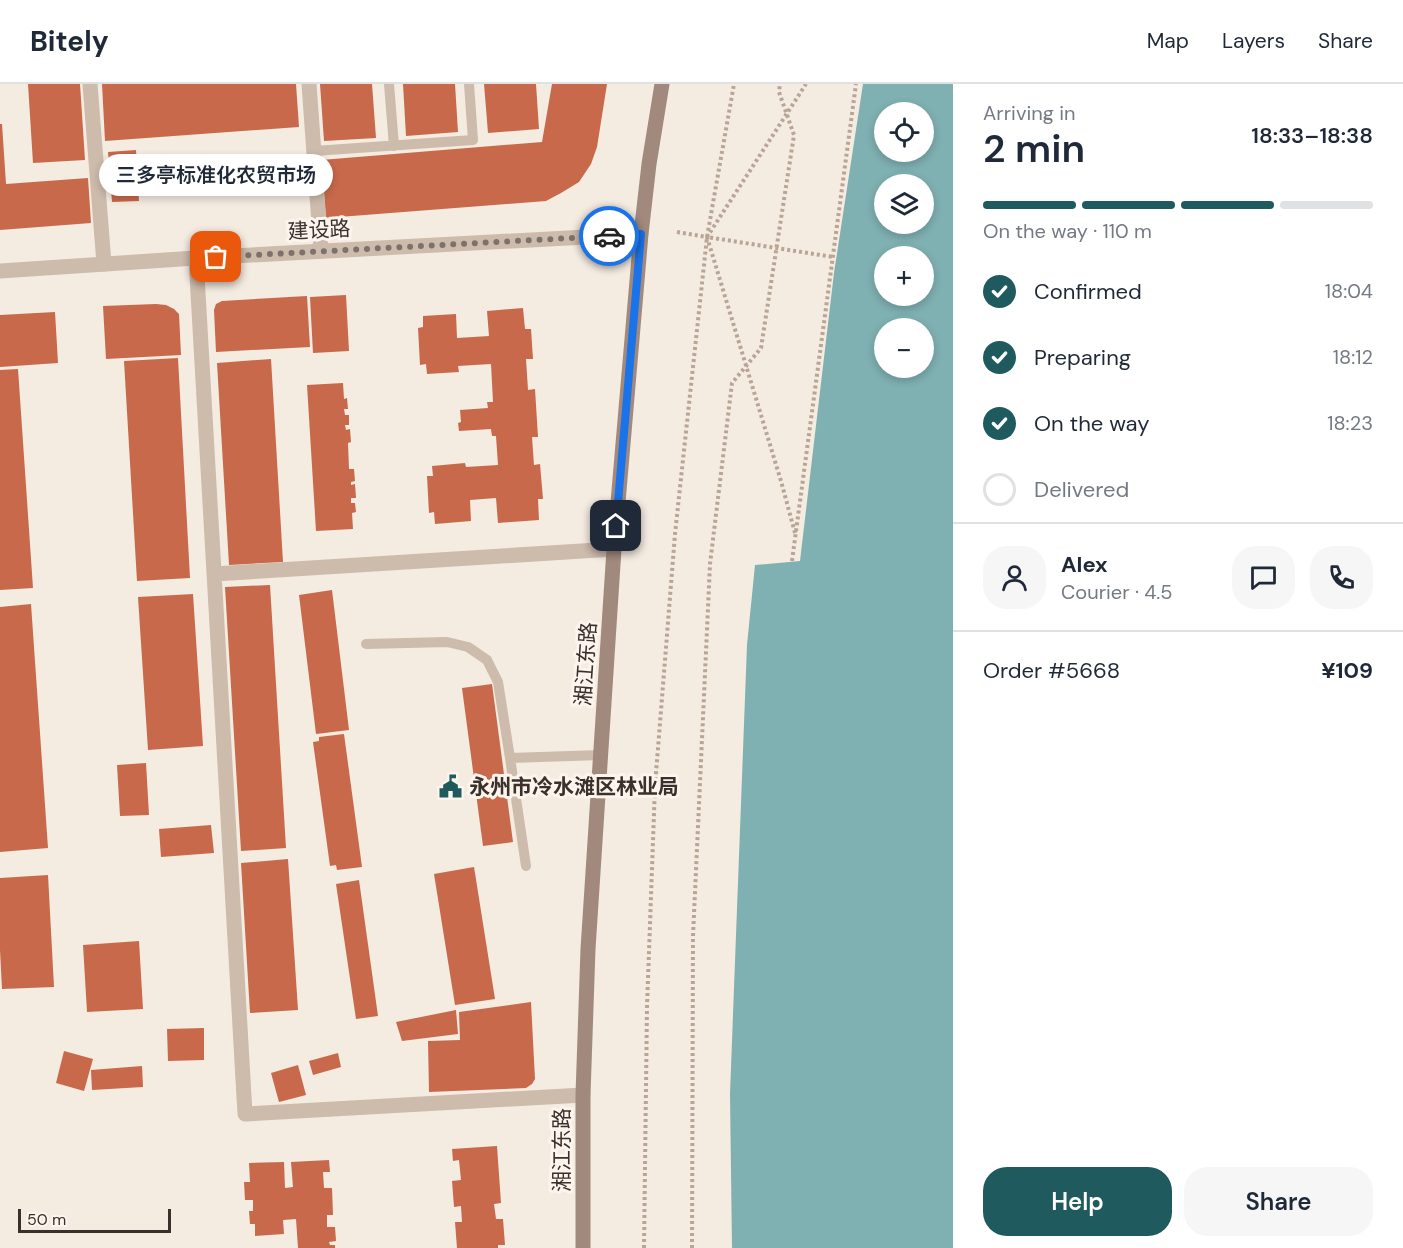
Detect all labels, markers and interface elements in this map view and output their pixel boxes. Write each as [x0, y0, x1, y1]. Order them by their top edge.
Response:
text: Bitely [30, 23, 109, 60]
text: Map [1147, 27, 1189, 55]
text: Layers [1222, 27, 1285, 55]
text: Share [1318, 27, 1373, 55]
text: Arriving in [983, 100, 1075, 126]
map controls [874, 102, 934, 378]
button: locate [874, 102, 934, 162]
text: 18:33–18:38 [1251, 121, 1373, 150]
text: 2 min [983, 123, 1085, 174]
callout: 三多亭标准化农贸市场 [99, 155, 333, 197]
text: 三多亭标准化农贸市场 [116, 162, 316, 188]
button: layers [874, 174, 934, 234]
courier [579, 206, 639, 266]
street label: 建设路 [287, 214, 351, 246]
text: On the way · 110 m [983, 218, 1152, 244]
icon: car [593, 220, 626, 253]
pin [190, 231, 241, 282]
icon: bag [199, 240, 232, 273]
button: + [874, 246, 934, 306]
icon: check [983, 275, 1016, 308]
text: Confirmed [1034, 277, 1142, 306]
text: 18:04 [1325, 278, 1373, 304]
button: − [874, 318, 934, 378]
icon: check [983, 341, 1016, 374]
text: Preparing [1034, 343, 1131, 372]
text: 18:12 [1333, 344, 1373, 370]
icon: check [983, 407, 1016, 440]
text: On the way [1034, 409, 1149, 438]
text: 18:23 [1327, 410, 1373, 436]
text: Delivered [1034, 475, 1129, 504]
pin [590, 500, 641, 551]
icon: home [599, 509, 632, 542]
button: person [983, 546, 1046, 609]
button: chat [1232, 546, 1295, 609]
button: phone [1310, 546, 1373, 609]
text: Alex [1061, 550, 1108, 579]
text: Courier · 4.5 [1061, 579, 1173, 605]
street label: 湘江东路 [569, 621, 603, 707]
text: Order #5668 [983, 656, 1120, 685]
text: ¥109 [1321, 656, 1373, 685]
place label: 永州市冷水滩区林业局 [469, 773, 679, 801]
public building icon: 永州市冷水滩区林业局 [438, 774, 464, 800]
street label: 湘江东路 [548, 1108, 576, 1192]
button: Help [983, 1167, 1172, 1236]
button: Share [1184, 1167, 1373, 1236]
scale bar [18, 1206, 171, 1234]
text: 50 m [27, 1209, 66, 1230]

